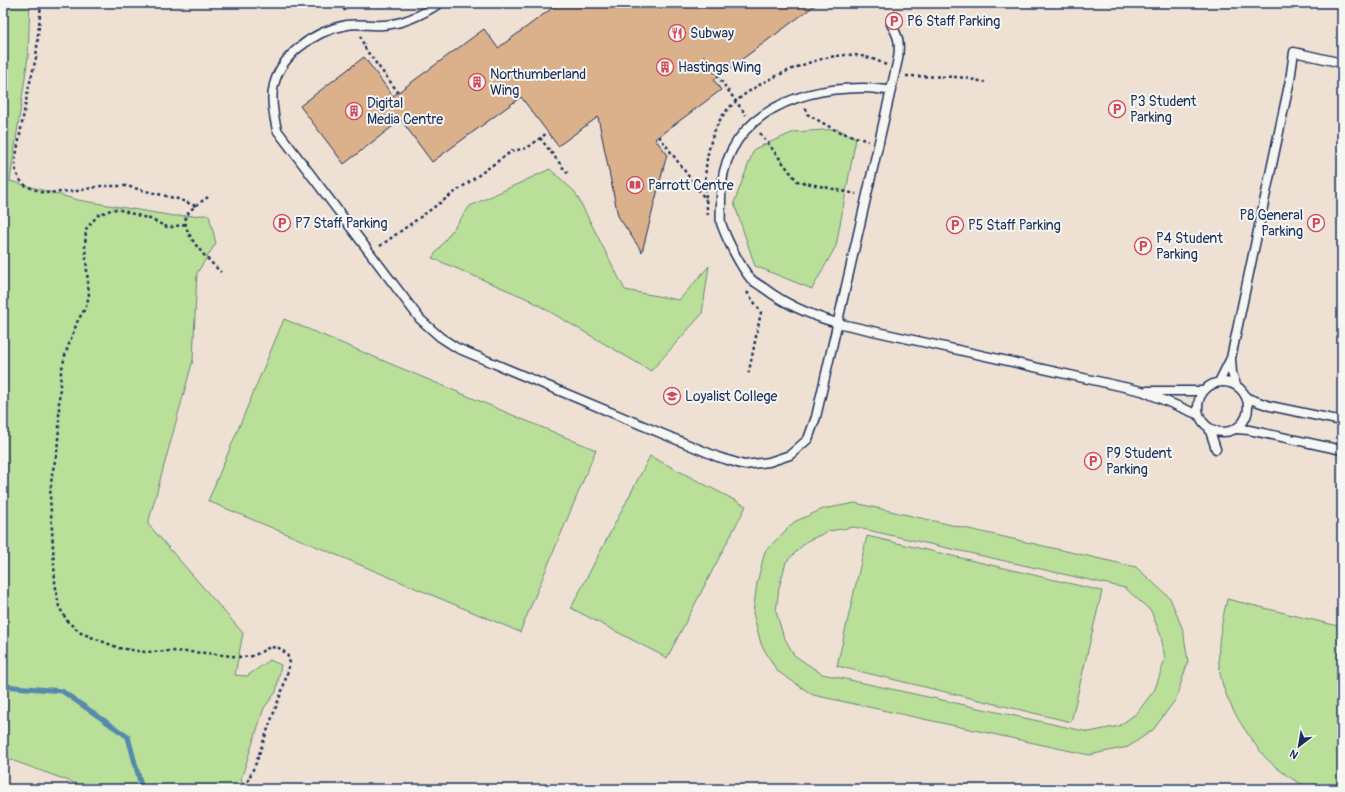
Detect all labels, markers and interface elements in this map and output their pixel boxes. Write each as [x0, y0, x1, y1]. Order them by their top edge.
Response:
parking icon: P6 Staff Parking [884, 11, 904, 31]
place label: P6 Staff Parking [907, 13, 1000, 30]
restaurant icon: Subway [667, 23, 687, 43]
place label: Subway [690, 25, 734, 42]
building icon: Hastings Wing [655, 57, 675, 77]
place label: Hastings Wing [678, 59, 761, 76]
place label: Northumberland Wing [490, 66, 586, 99]
building icon: Northumberland Wing [467, 72, 487, 92]
place label: P3 Student Parking [1130, 93, 1197, 126]
place label: Digital Media Centre [367, 95, 443, 128]
parking icon: P3 Student Parking [1107, 99, 1127, 119]
building icon: Digital Media Centre [344, 101, 364, 121]
library icon: Parrott Centre [625, 175, 645, 195]
place label: Parrott Centre [648, 177, 734, 194]
place label: P8 General Parking [1240, 207, 1303, 240]
parking icon: P7 Staff Parking [272, 213, 292, 233]
parking icon: P8 General Parking [1306, 213, 1326, 233]
place label: P7 Staff Parking [295, 215, 388, 232]
parking icon: P5 Staff Parking [945, 215, 965, 235]
place label: P5 Staff Parking [968, 217, 1061, 234]
place label: P4 Student Parking [1156, 230, 1223, 263]
parking icon: P4 Student Parking [1133, 236, 1153, 256]
school or university icon: Loyalist College [662, 386, 682, 406]
place label: Loyalist College [685, 388, 777, 405]
place label: P9 Student Parking [1106, 445, 1172, 478]
parking icon: P9 Student Parking [1083, 451, 1103, 471]
north arrow [1279, 726, 1319, 766]
text: N [1287, 746, 1301, 762]

